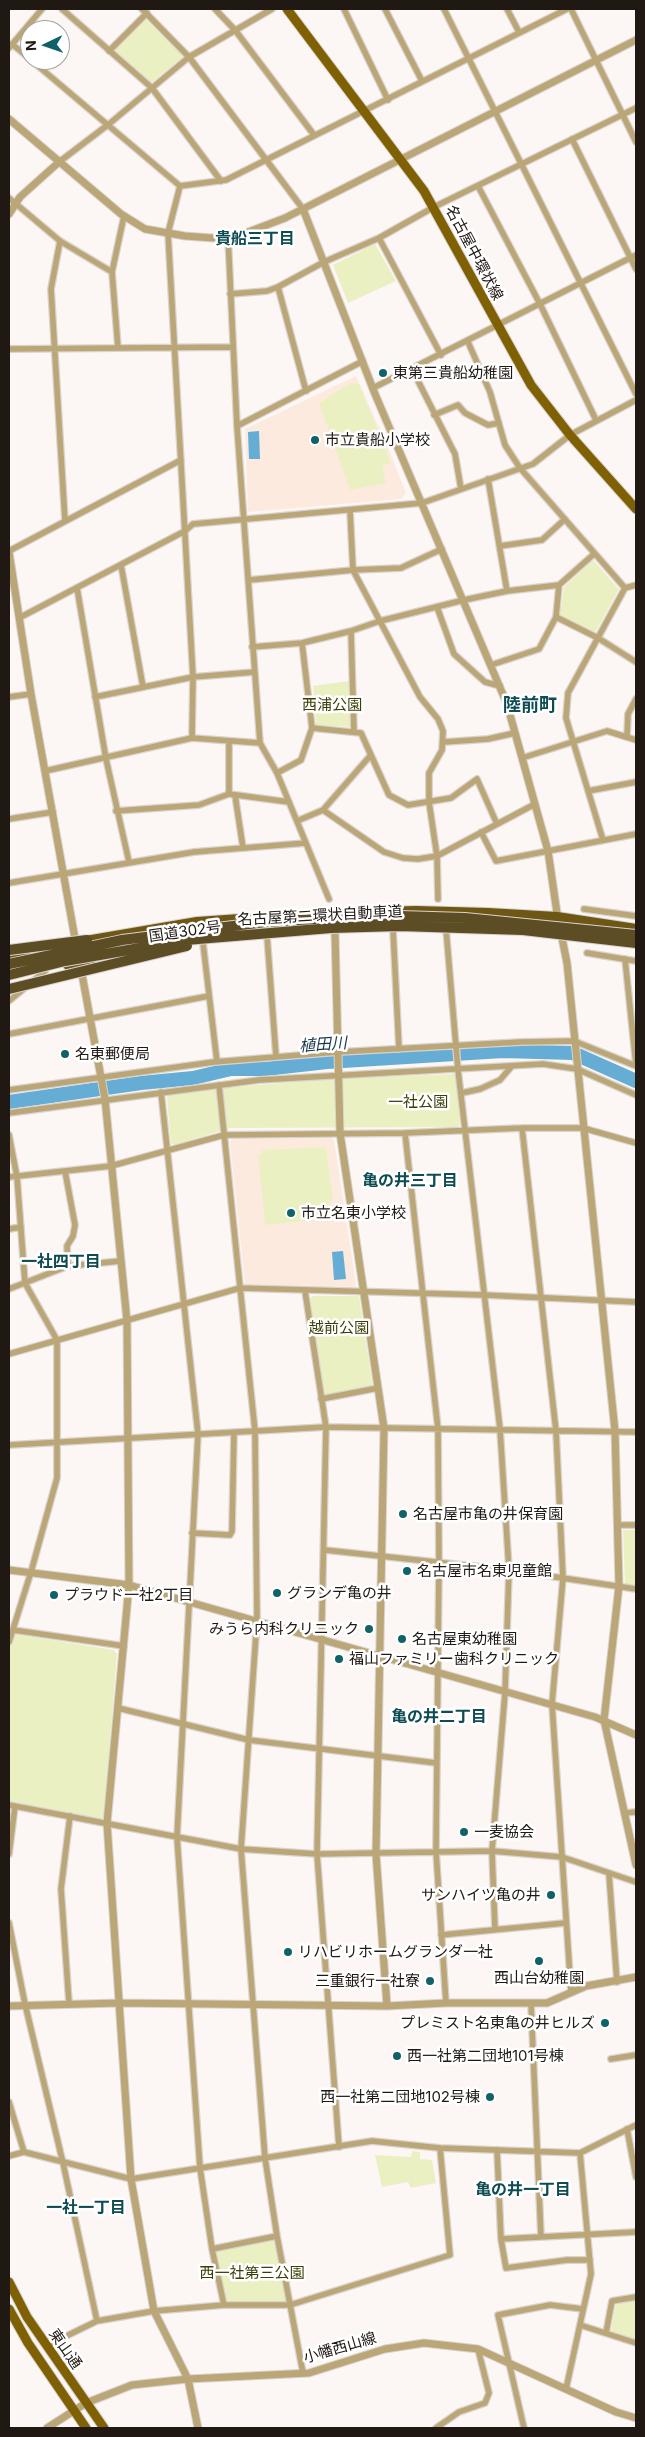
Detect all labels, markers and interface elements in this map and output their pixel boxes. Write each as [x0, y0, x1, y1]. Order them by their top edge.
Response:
north arrow [20, 20, 70, 70]
text: N [22, 40, 39, 52]
street label: 名古屋中環状線 [441, 202, 507, 304]
district label: 貴船三丁目 [215, 229, 295, 249]
place label: 東第三貴船幼稚園 [393, 364, 513, 382]
marker: 東第三貴船幼稚園 [377, 367, 389, 379]
place label: 市立貴船小学校 [325, 431, 430, 449]
marker: 市立貴船小学校 [309, 434, 321, 446]
district label: 陸前町 [503, 695, 557, 717]
park label: 西浦公園 [302, 696, 362, 714]
street label: 名古屋第二環状自動車道 [237, 903, 403, 929]
street label: 国道302号 [148, 918, 222, 946]
water label: 植田川 [298, 1034, 348, 1056]
place label: 名東郵便局 [75, 1045, 150, 1063]
marker: 名東郵便局 [59, 1048, 71, 1060]
park label: 一社公園 [388, 1093, 448, 1111]
district label: 亀の井三丁目 [362, 1171, 458, 1191]
place label: 市立名東小学校 [301, 1204, 406, 1222]
marker: 市立名東小学校 [285, 1207, 297, 1219]
district label: 一社四丁目 [21, 1252, 101, 1272]
park label: 越前公園 [309, 1319, 369, 1337]
place label: 名古屋市亀の井保育園 [413, 1505, 563, 1523]
marker: 名古屋市亀の井保育園 [397, 1508, 409, 1520]
place label: 名古屋市名東児童館 [417, 1562, 552, 1580]
marker: 名古屋市名東児童館 [401, 1565, 413, 1577]
place label: グランデ亀の井 [287, 1584, 392, 1602]
place label: プラウド一社2丁目 [64, 1586, 193, 1604]
marker: グランデ亀の井 [271, 1587, 283, 1599]
marker: プラウド一社2丁目 [48, 1589, 60, 1601]
place label: みうら内科クリニック [209, 1620, 359, 1638]
marker: みうら内科クリニック [363, 1623, 375, 1635]
place label: 名古屋東幼稚園 [412, 1630, 517, 1648]
marker: 名古屋東幼稚園 [396, 1633, 408, 1645]
place label: 福山ファミリー歯科クリニック [349, 1650, 559, 1668]
marker: 福山ファミリー歯科クリニック [333, 1653, 345, 1665]
district label: 亀の井二丁目 [391, 1707, 487, 1727]
place label: 一麦協会 [474, 1823, 534, 1841]
marker: 一麦協会 [458, 1826, 470, 1838]
place label: サンハイツ亀の井 [421, 1886, 541, 1904]
marker: サンハイツ亀の井 [545, 1889, 557, 1901]
place label: リハビリホームグランダ一社 [298, 1943, 493, 1961]
marker: リハビリホームグランダ一社 [282, 1946, 294, 1958]
marker: 西山台幼稚園 [533, 1955, 545, 1967]
place label: 西山台幼稚園 [494, 1969, 584, 1987]
place label: 三重銀行一社寮 [315, 1972, 420, 1990]
marker: 三重銀行一社寮 [424, 1975, 436, 1987]
place label: プレミスト名東亀の井ヒルズ [400, 2014, 595, 2032]
marker: プレミスト名東亀の井ヒルズ [599, 2017, 611, 2029]
place label: 西一社第二団地101号棟 [407, 2047, 564, 2065]
marker: 西一社第二団地101号棟 [391, 2050, 403, 2062]
place label: 西一社第二団地102号棟 [320, 2088, 480, 2106]
marker: 西一社第二団地102号棟 [484, 2091, 496, 2103]
district label: 亀の井一丁目 [475, 2180, 571, 2200]
district label: 一社一丁目 [46, 2198, 126, 2218]
park label: 西一社第三公園 [200, 2264, 304, 2282]
street label: 東山通 [45, 2325, 85, 2373]
street label: 小幡西山線 [301, 2329, 379, 2367]

